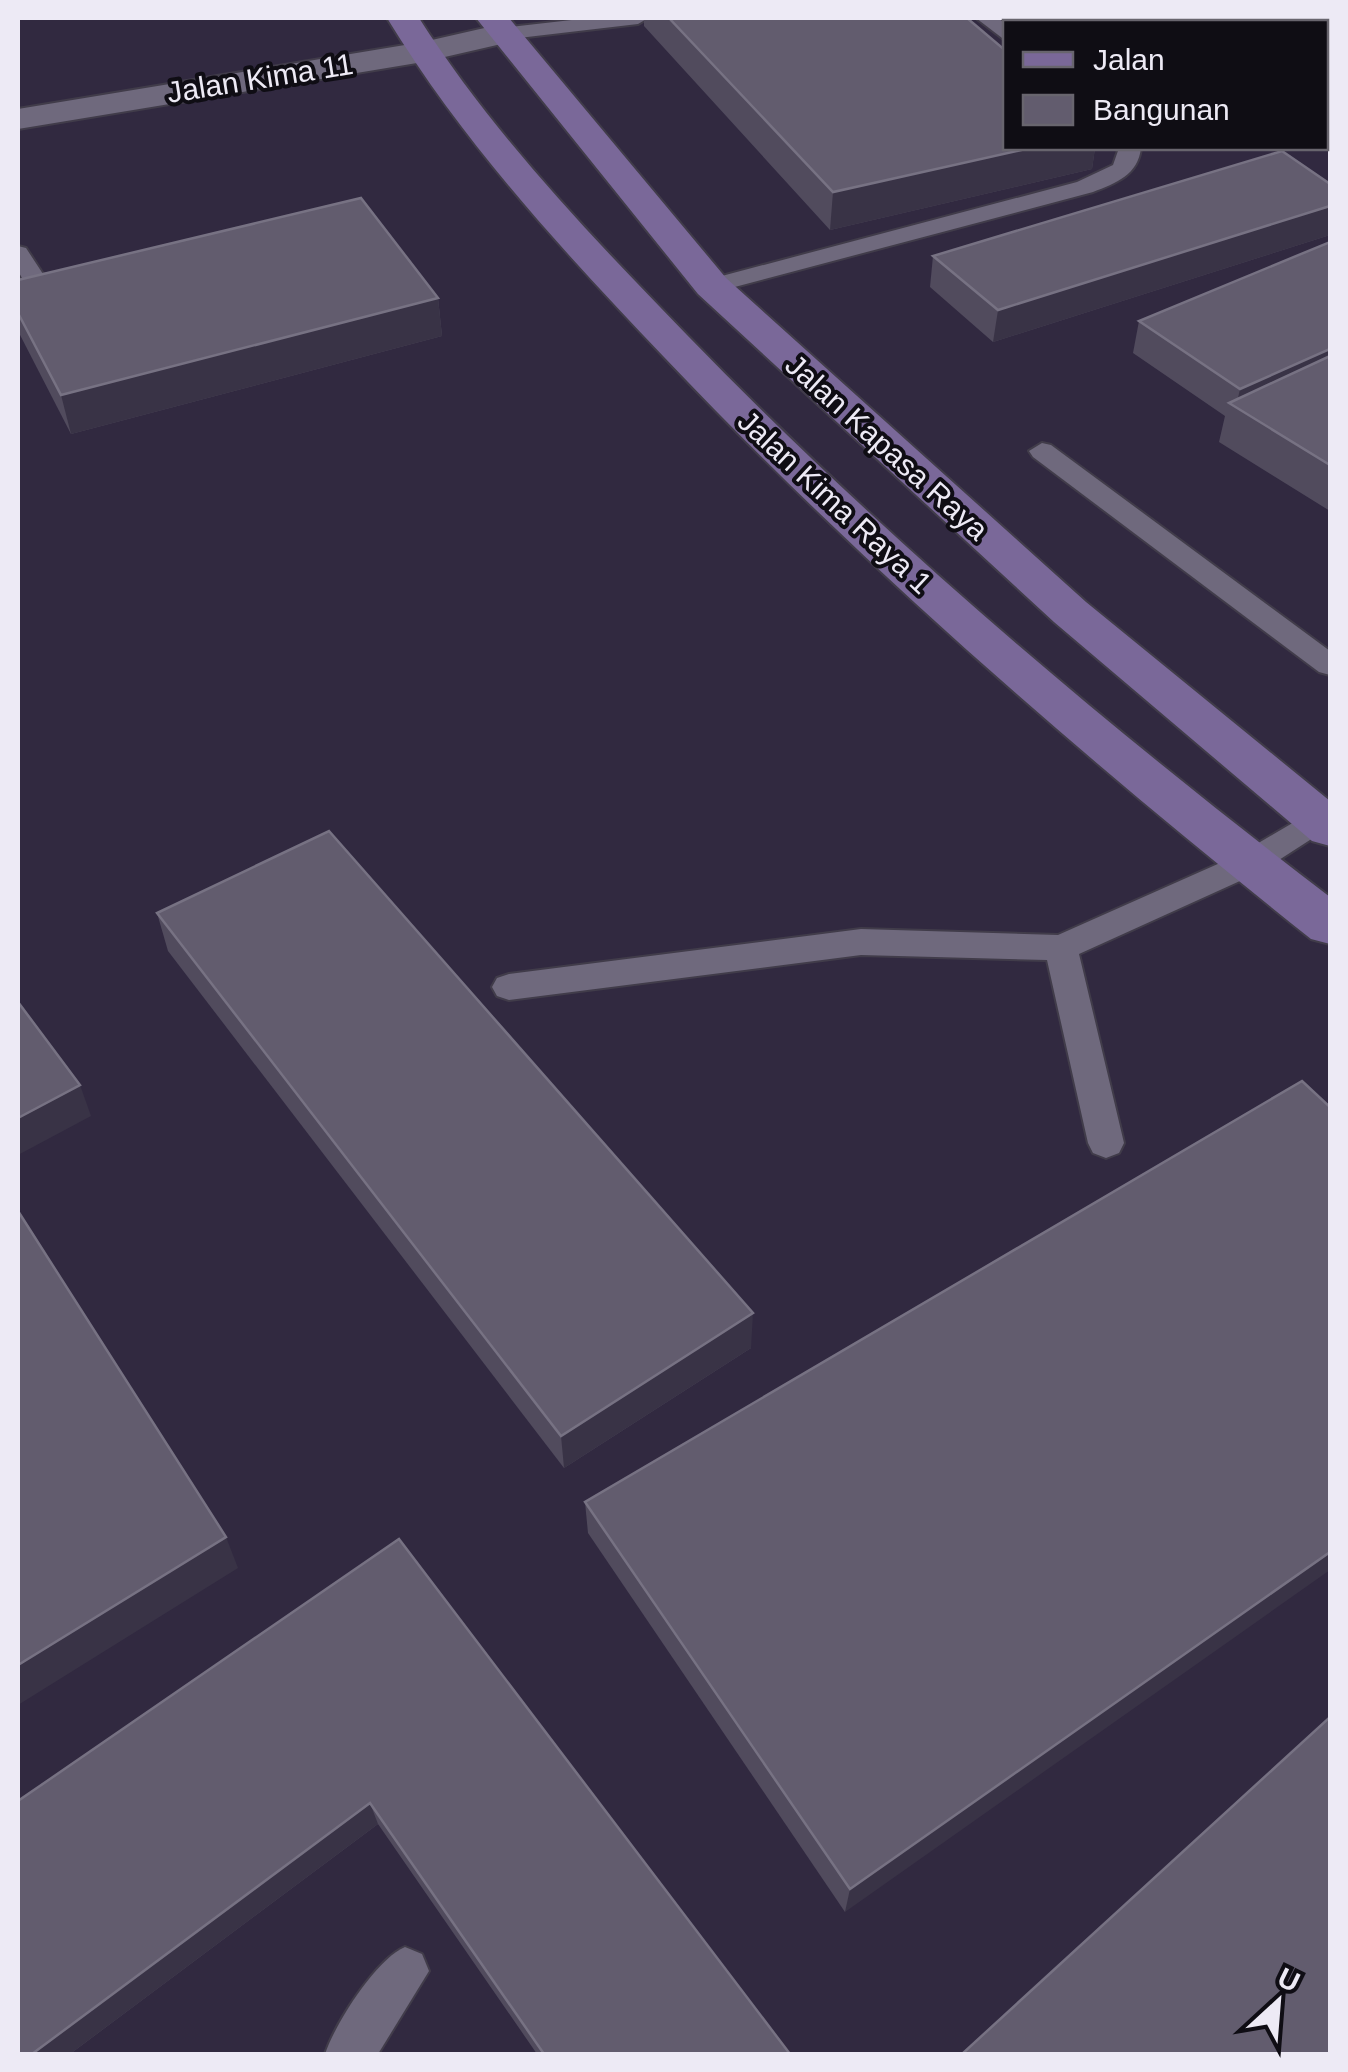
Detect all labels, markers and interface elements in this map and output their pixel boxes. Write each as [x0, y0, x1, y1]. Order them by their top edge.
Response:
legend [1003, 20, 1328, 150]
text: Jalan [1093, 43, 1165, 76]
street label: Jalan Kima 11 [165, 47, 355, 109]
text: Bangunan [1093, 93, 1230, 126]
street label: Jalan Kapasa Raya [779, 348, 995, 547]
street label: Jalan Kima Raya 1 [732, 404, 938, 600]
north arrow [1228, 1952, 1328, 2052]
text: U [1273, 1962, 1305, 1998]

